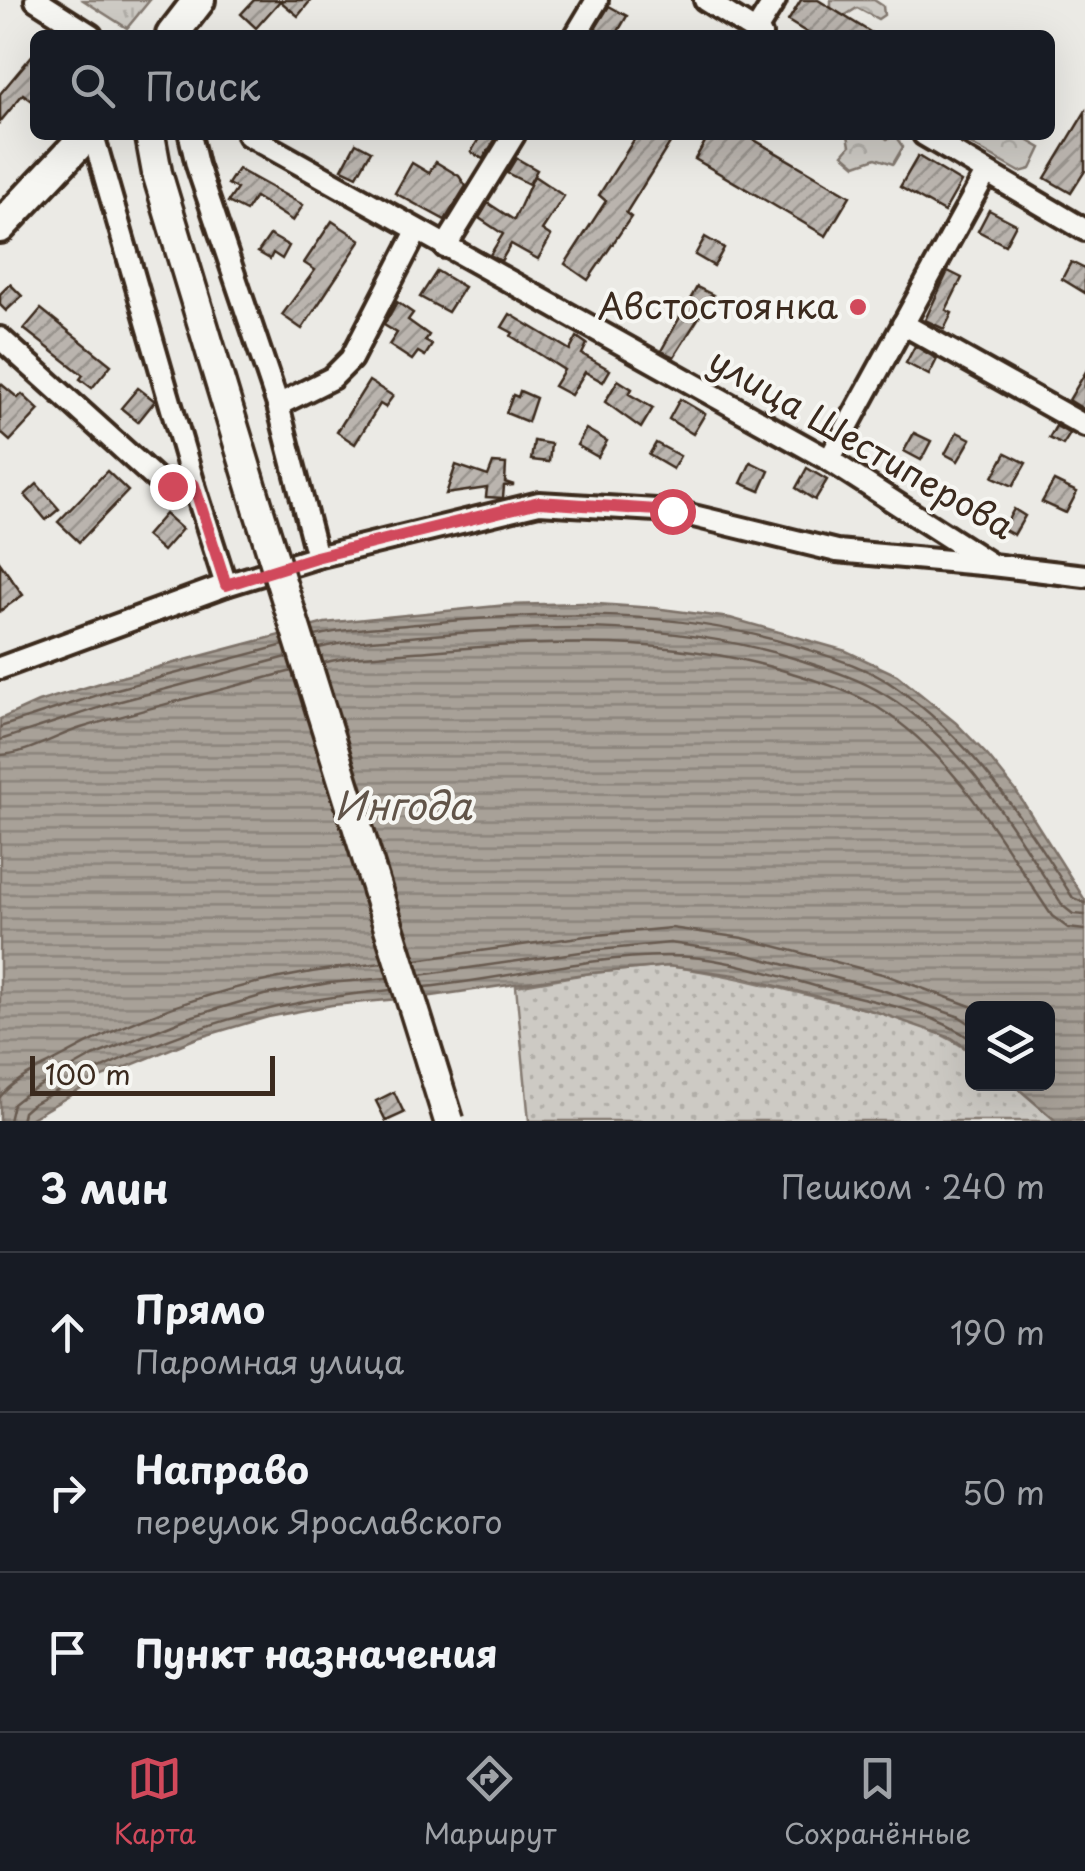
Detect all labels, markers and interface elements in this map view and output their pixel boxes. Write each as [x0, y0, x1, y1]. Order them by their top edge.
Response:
search box [30, 30, 1055, 140]
text: Поиск [145, 57, 260, 114]
icon: search [65, 58, 120, 113]
place label: Австостоянка [597, 278, 838, 331]
marker: Австостоянка [847, 296, 869, 318]
street label: улица Шестиперова [700, 333, 1025, 551]
route end [150, 464, 196, 510]
route start [650, 489, 696, 535]
water label: Ингода [334, 776, 473, 833]
map controls [965, 1001, 1055, 1091]
button: layers [965, 1001, 1055, 1091]
scale bar [30, 1051, 275, 1096]
text: 100 m [45, 1052, 131, 1095]
text: 3 мин [40, 1155, 169, 1218]
text: Пешком · 240 m [781, 1162, 1045, 1210]
text: Прямо [135, 1280, 265, 1337]
icon: ahead [40, 1305, 95, 1360]
text: 190 m [950, 1308, 1045, 1356]
text: Паромная улица [135, 1337, 404, 1385]
text: Направо [135, 1440, 309, 1497]
icon: right [40, 1465, 95, 1520]
text: 50 m [962, 1468, 1045, 1516]
text: переулок Ярославского [135, 1497, 503, 1545]
text: Пункт назначения [135, 1624, 498, 1681]
icon: arrive [40, 1625, 95, 1680]
tab: Карта [114, 1751, 196, 1854]
tab: Маршрут [424, 1751, 556, 1854]
tab: Сохранённые [784, 1751, 971, 1854]

